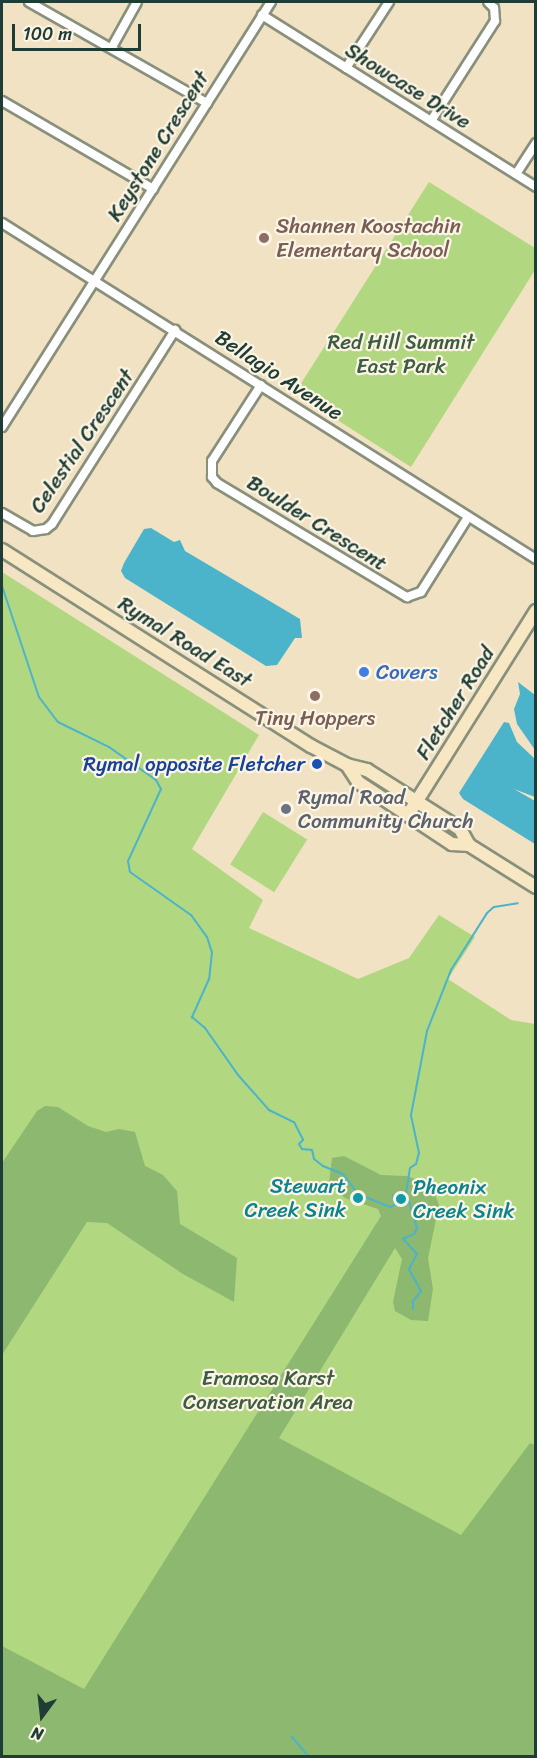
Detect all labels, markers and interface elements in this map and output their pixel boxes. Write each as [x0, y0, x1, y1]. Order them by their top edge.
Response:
scale bar [15, 12, 144, 50]
text: 100 m [23, 18, 72, 50]
street label: Showcase Drive [341, 37, 475, 135]
street label: Keystone Crescent [101, 66, 215, 226]
place label: Shannen Koostachin Elementary School [276, 213, 463, 263]
marker: Shannen Koostachin Elementary School [257, 231, 271, 245]
street label: Bellagio Avenue [211, 325, 347, 425]
park label: Red Hill Summit East Park [326, 329, 476, 379]
street label: Celestial Crescent [24, 363, 140, 519]
street label: Boulder Crescent [242, 470, 392, 576]
street label: Rymal Road East [113, 591, 257, 693]
street label: Fletcher Road [410, 642, 500, 764]
place label: Covers [376, 659, 438, 685]
marker: Covers [357, 665, 371, 679]
marker: Tiny Hoppers [308, 689, 322, 703]
place label: Tiny Hoppers [254, 705, 376, 731]
place label: Rymal opposite Fletcher [82, 751, 305, 777]
marker: Rymal opposite Fletcher [310, 757, 324, 771]
place label: Rymal Road Community Church [298, 784, 473, 834]
marker: Rymal Road Community Church [279, 802, 293, 816]
place label: Stewart Creek Sink [245, 1173, 346, 1223]
place label: Pheonix Creek Sink [413, 1174, 514, 1224]
marker: Stewart Creek Sink [351, 1191, 365, 1205]
marker: Pheonix Creek Sink [394, 1192, 408, 1206]
park label: Eramosa Karst Conservation Area [183, 1365, 353, 1415]
north arrow [12, 1686, 72, 1746]
text: N [28, 1718, 46, 1749]

